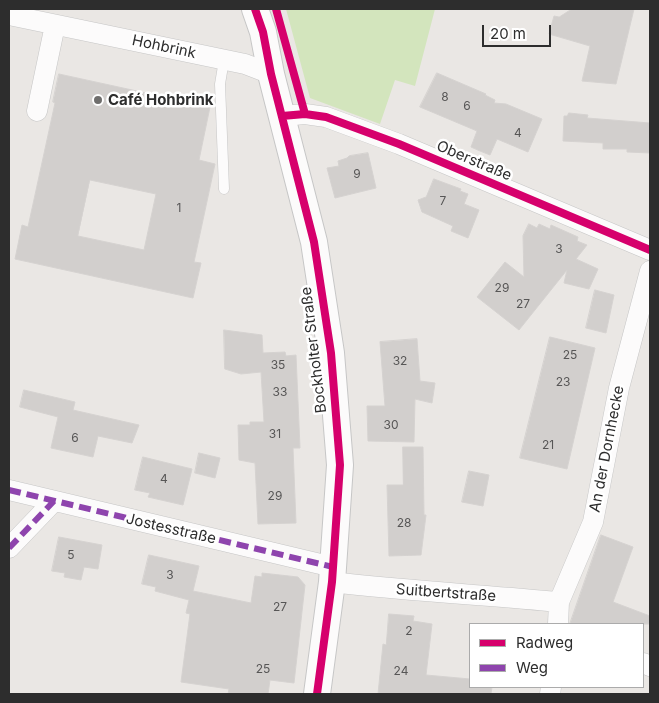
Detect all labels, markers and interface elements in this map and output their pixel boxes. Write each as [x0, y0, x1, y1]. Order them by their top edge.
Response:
scale bar [484, 15, 553, 47]
text: 20 m [490, 24, 526, 43]
street label: Hohbrink [130, 31, 198, 63]
house number: 8 [441, 90, 449, 104]
place label: Café Hohbrink [108, 91, 213, 109]
marker: Café Hohbrink [92, 94, 104, 106]
house number: 6 [463, 99, 471, 113]
house number: 4 [514, 126, 522, 140]
street label: Oberstraße [434, 137, 514, 185]
house number: 9 [353, 167, 361, 181]
house number: 7 [440, 194, 446, 208]
house number: 1 [177, 201, 181, 215]
house number: 3 [555, 242, 563, 256]
house number: 29 [495, 281, 509, 295]
street label: Bockholter Straße [297, 286, 331, 414]
house number: 27 [516, 297, 530, 311]
house number: 25 [563, 348, 577, 362]
house number: 32 [393, 354, 407, 368]
house number: 35 [271, 358, 285, 372]
house number: 23 [556, 375, 570, 389]
street label: An der Dornhecke [586, 384, 628, 514]
house number: 33 [273, 385, 287, 399]
house number: 30 [384, 418, 398, 432]
house number: 31 [269, 427, 281, 441]
house number: 6 [71, 431, 79, 445]
house number: 21 [542, 438, 554, 452]
house number: 4 [160, 472, 168, 486]
house number: 29 [268, 489, 282, 503]
street label: Jostesstraße [124, 510, 218, 548]
house number: 28 [397, 516, 411, 530]
house number: 5 [67, 548, 75, 562]
house number: 3 [166, 568, 174, 582]
street label: Suitbertstraße [395, 581, 497, 605]
house number: 27 [273, 600, 287, 614]
legend [469, 623, 644, 688]
house number: 2 [405, 624, 413, 638]
text: Radweg [516, 633, 573, 652]
text: Weg [516, 658, 548, 677]
house number: 25 [256, 662, 270, 676]
house number: 24 [394, 664, 408, 678]

